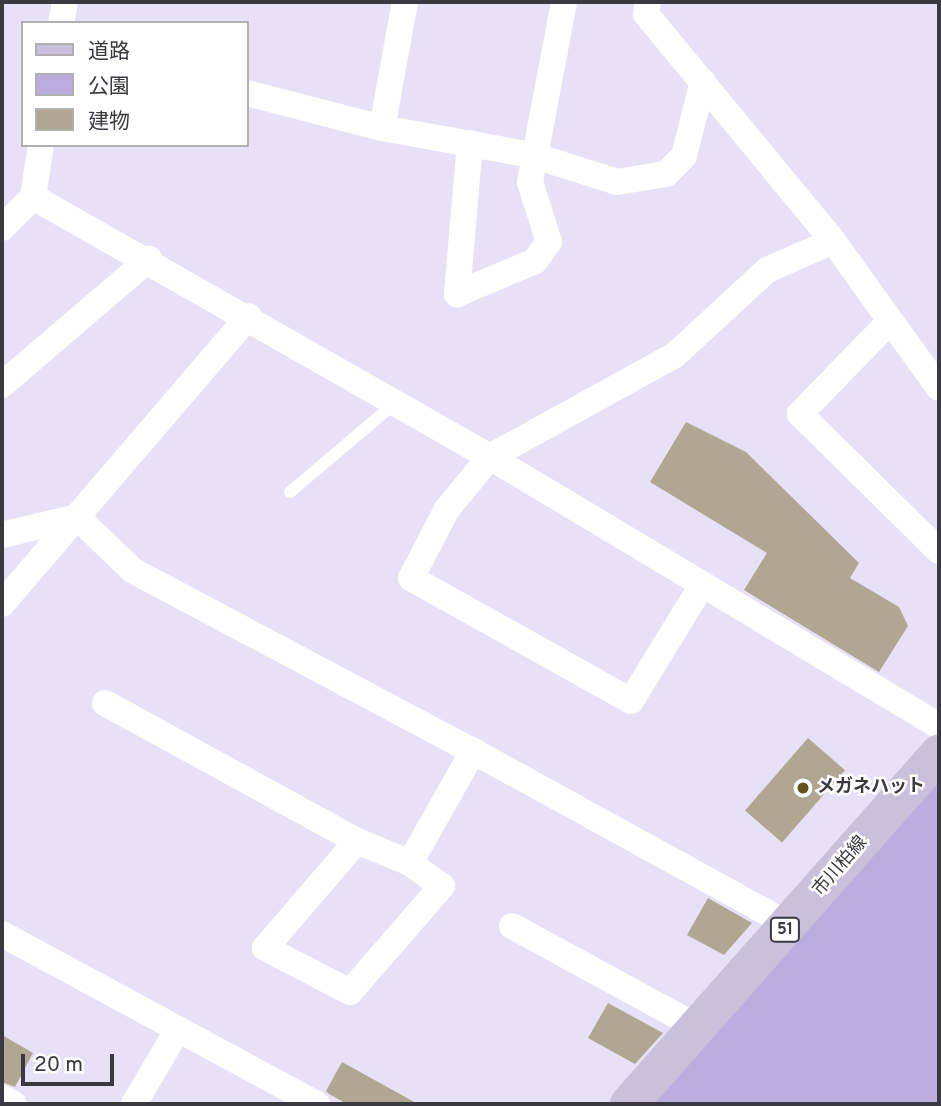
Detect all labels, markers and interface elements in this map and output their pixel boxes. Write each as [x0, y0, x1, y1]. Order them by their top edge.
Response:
legend [21, 21, 248, 147]
text: 道路 [88, 39, 130, 66]
text: 公園 [88, 74, 130, 101]
text: 建物 [88, 109, 130, 136]
place label: メガネハット [817, 777, 925, 799]
marker: メガネハット [795, 780, 811, 796]
street label: 市川柏線 [809, 833, 873, 901]
road number: 51 [769, 918, 801, 942]
scale bar [24, 1040, 117, 1084]
text: 20 m [34, 1052, 83, 1079]

